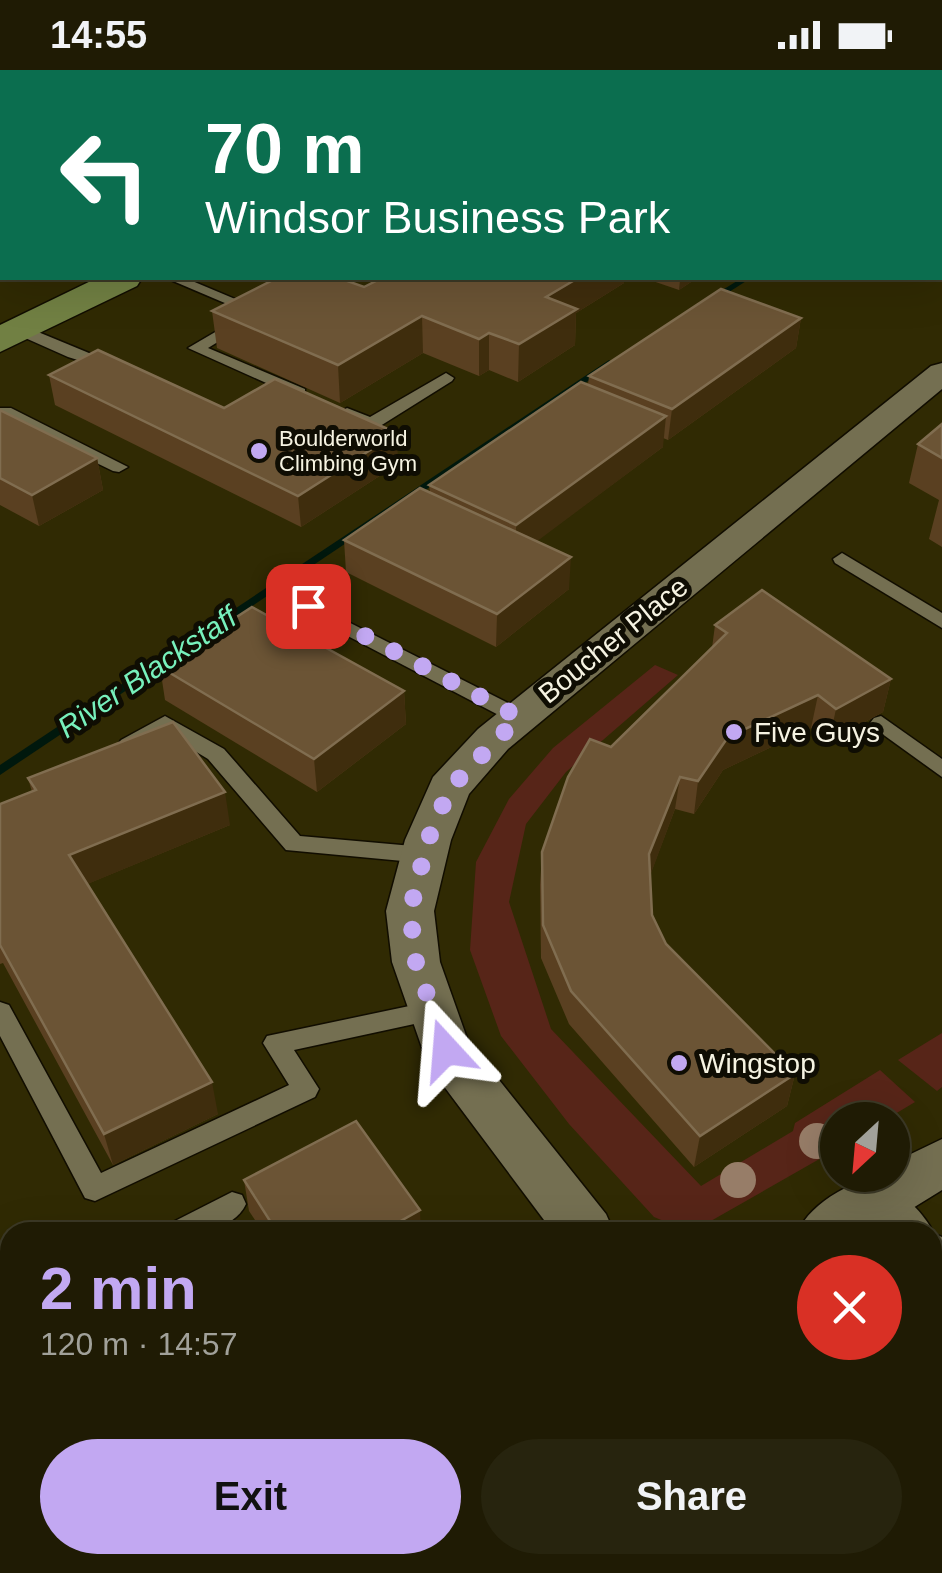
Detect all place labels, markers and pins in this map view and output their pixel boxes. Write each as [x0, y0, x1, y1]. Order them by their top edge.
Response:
place label: Boulderworld Climbing Gym [279, 426, 417, 476]
marker: Boulderworld Climbing Gym [248, 440, 270, 462]
pin [266, 564, 351, 649]
place label: Five Guys [754, 717, 880, 748]
marker: Five Guys [723, 721, 745, 743]
place label: Wingstop [699, 1048, 816, 1079]
marker: Wingstop [668, 1052, 690, 1074]

